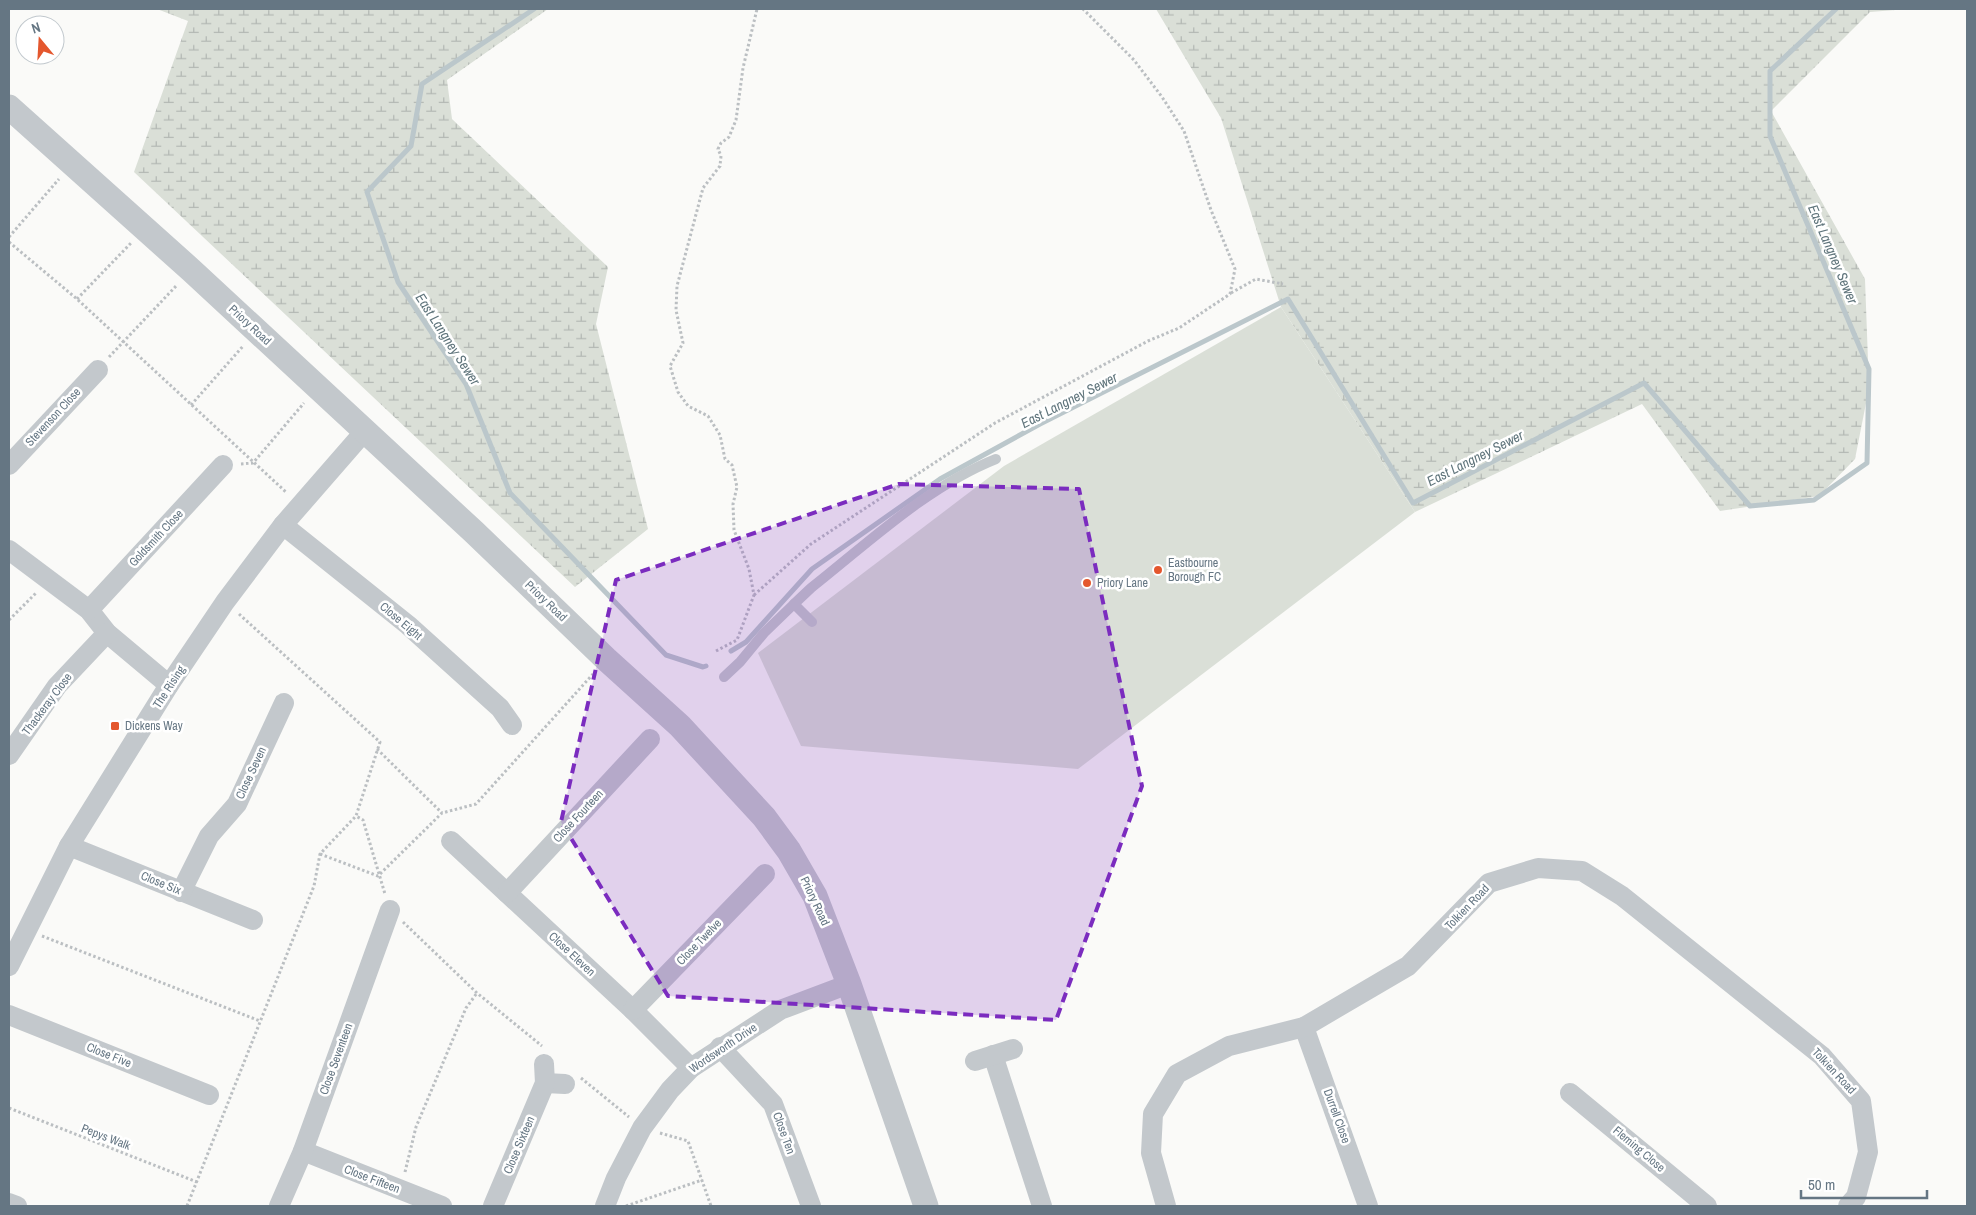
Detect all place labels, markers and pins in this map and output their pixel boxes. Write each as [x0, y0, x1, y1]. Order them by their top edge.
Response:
place label: Eastbourne Borough FC [1168, 555, 1221, 585]
marker: Eastbourne Borough FC [1152, 564, 1164, 576]
place label: Priory Lane [1097, 575, 1148, 591]
marker: Priory Lane [1081, 577, 1093, 589]
place label: Dickens Way [125, 718, 183, 734]
marker: Dickens Way [109, 720, 121, 732]

